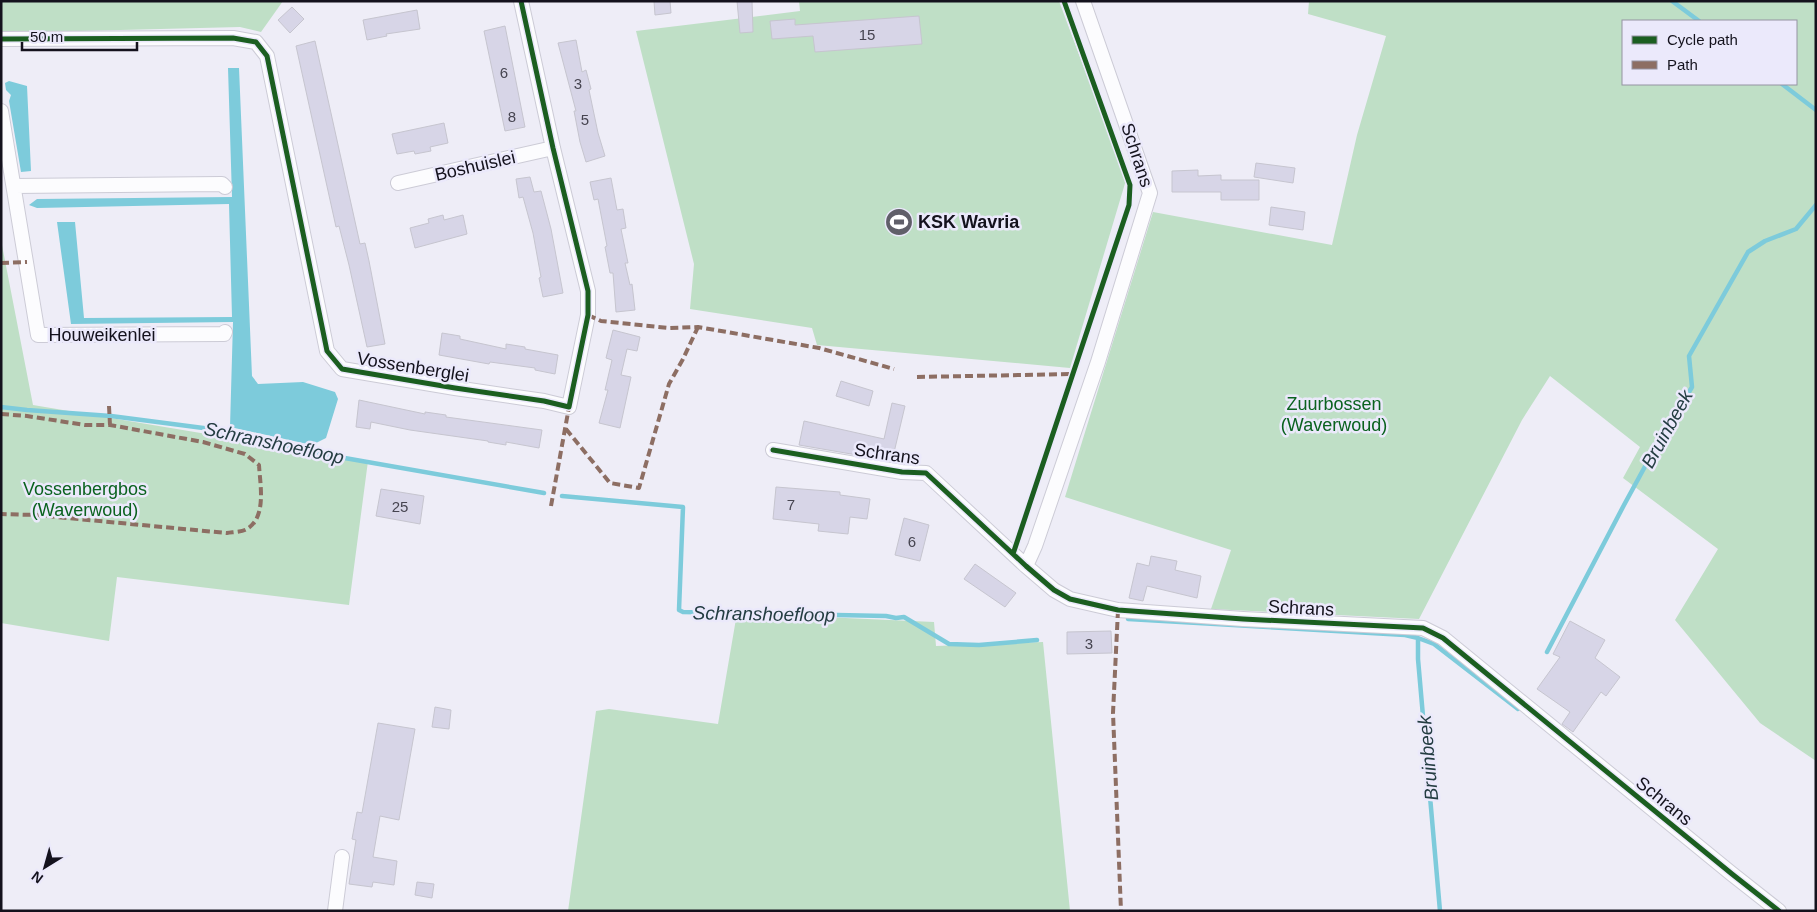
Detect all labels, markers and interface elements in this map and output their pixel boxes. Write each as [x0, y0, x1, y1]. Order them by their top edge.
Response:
scale bar [22, 20, 138, 52]
legend [1622, 20, 1797, 85]
house number: 15 [859, 26, 875, 43]
text: 50 m [30, 28, 63, 45]
text: Cycle path [1667, 31, 1738, 48]
text: Path [1667, 56, 1698, 73]
house number: 6 [500, 64, 508, 81]
house number: 3 [574, 75, 582, 92]
house number: 8 [508, 108, 516, 125]
house number: 5 [581, 111, 589, 128]
street label: Schrans [1117, 121, 1157, 189]
street label: Boshuislei [433, 147, 517, 185]
sports icon: KSK Wavria [884, 207, 914, 237]
place label: KSK Wavria [918, 212, 1020, 232]
street label: Houweikenlei [48, 325, 156, 345]
street label: Vossenberglei [356, 348, 470, 386]
water label: Bruinbeek [1637, 385, 1698, 472]
park label: Zuurbossen (Waverwoud) [1281, 394, 1387, 435]
water label: Schranshoefloop [202, 418, 346, 468]
street label: Schrans [853, 440, 921, 468]
park label: Vossenbergbos (Waverwoud) [23, 479, 147, 520]
house number: 7 [787, 496, 795, 513]
house number: 25 [392, 498, 408, 515]
house number: 6 [908, 533, 916, 550]
street label: Schrans [1267, 596, 1335, 620]
water label: Schranshoefloop [693, 602, 835, 626]
house number: 3 [1085, 635, 1093, 652]
water label: Bruinbeek [1414, 713, 1442, 802]
street label: Schrans [1632, 772, 1696, 830]
north arrow [20, 842, 70, 892]
text: N [28, 868, 46, 887]

